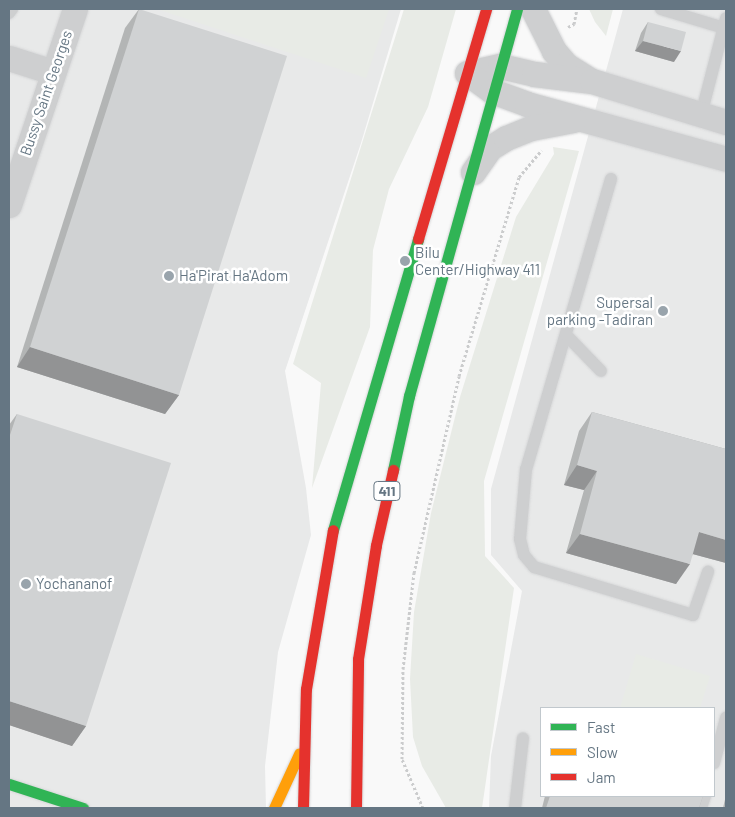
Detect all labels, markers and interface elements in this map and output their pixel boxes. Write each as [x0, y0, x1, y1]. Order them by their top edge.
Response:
street label: Bussy Saint Georges [16, 28, 76, 158]
place label: Bilu Center/Highway 411 [415, 243, 540, 278]
marker: Bilu Center/Highway 411 [399, 255, 411, 267]
place label: Ha'Pirat Ha'Adom [179, 267, 288, 285]
marker: Ha'Pirat Ha'Adom [163, 270, 175, 282]
place label: Supersal parking -Tadiran [547, 293, 653, 328]
marker: Supersal parking -Tadiran [657, 305, 669, 317]
road number: 411 [373, 480, 401, 502]
place label: Yochananof [36, 575, 112, 593]
marker: Yochananof [20, 578, 32, 590]
legend [540, 707, 715, 797]
text: Fast [587, 718, 615, 736]
text: Slow [587, 743, 618, 761]
text: Jam [587, 768, 616, 786]

